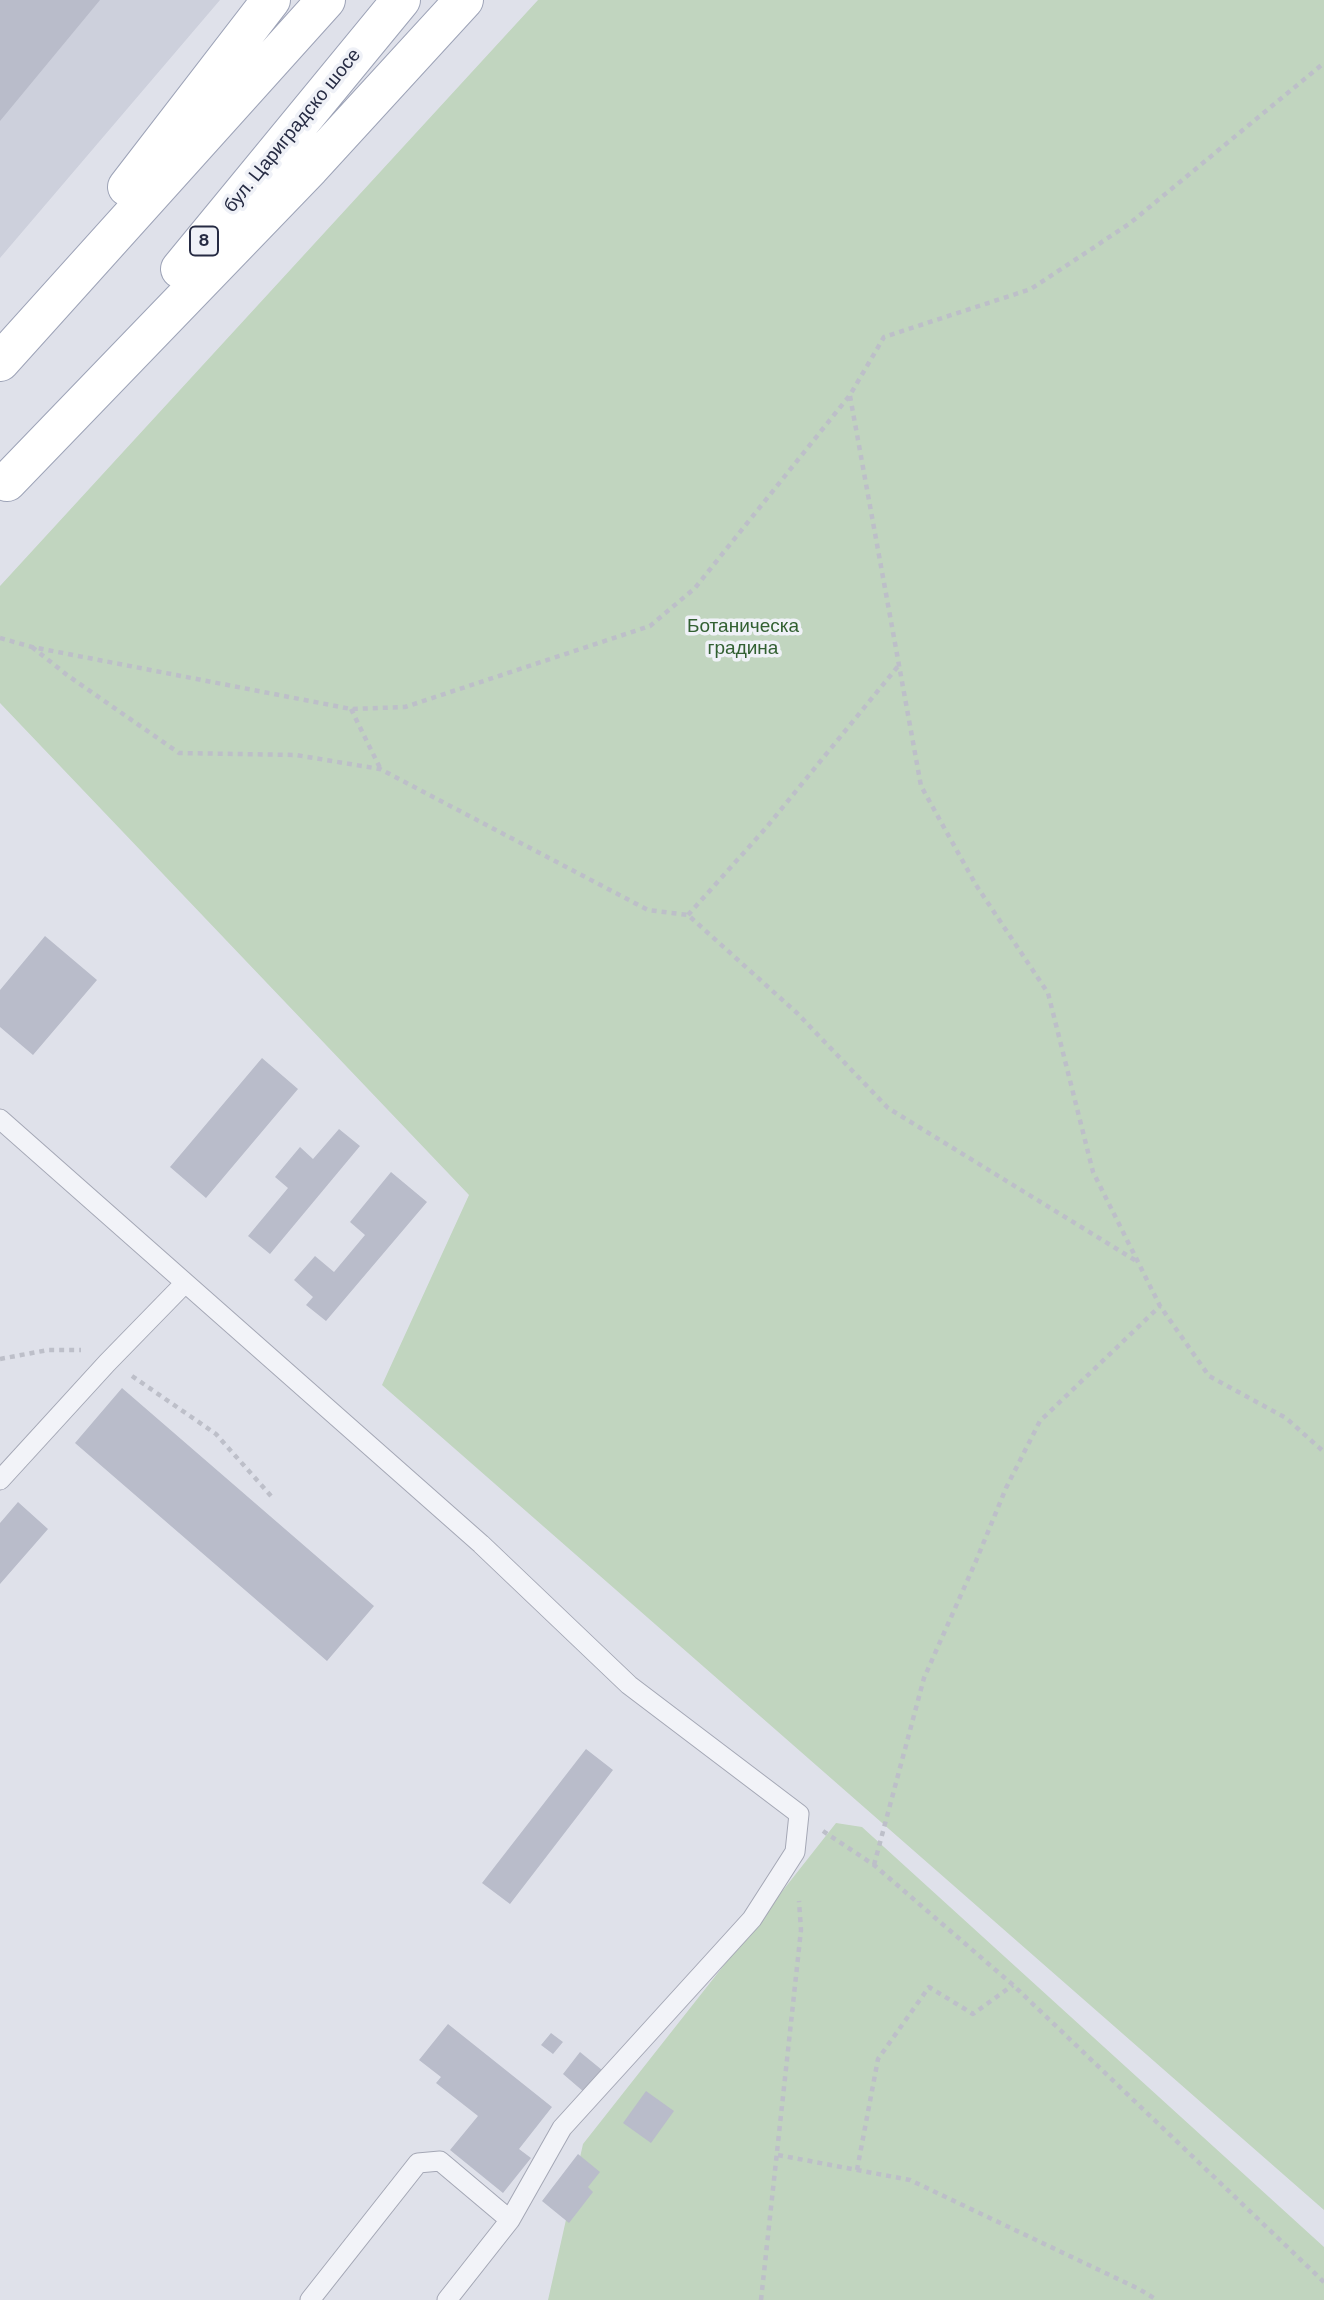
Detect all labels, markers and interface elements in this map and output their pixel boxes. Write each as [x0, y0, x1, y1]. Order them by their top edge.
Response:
street label: бул. Цариградско шосе [220, 44, 366, 218]
road number: 8 [190, 227, 218, 256]
park label: Ботаническа градина [687, 616, 799, 660]

